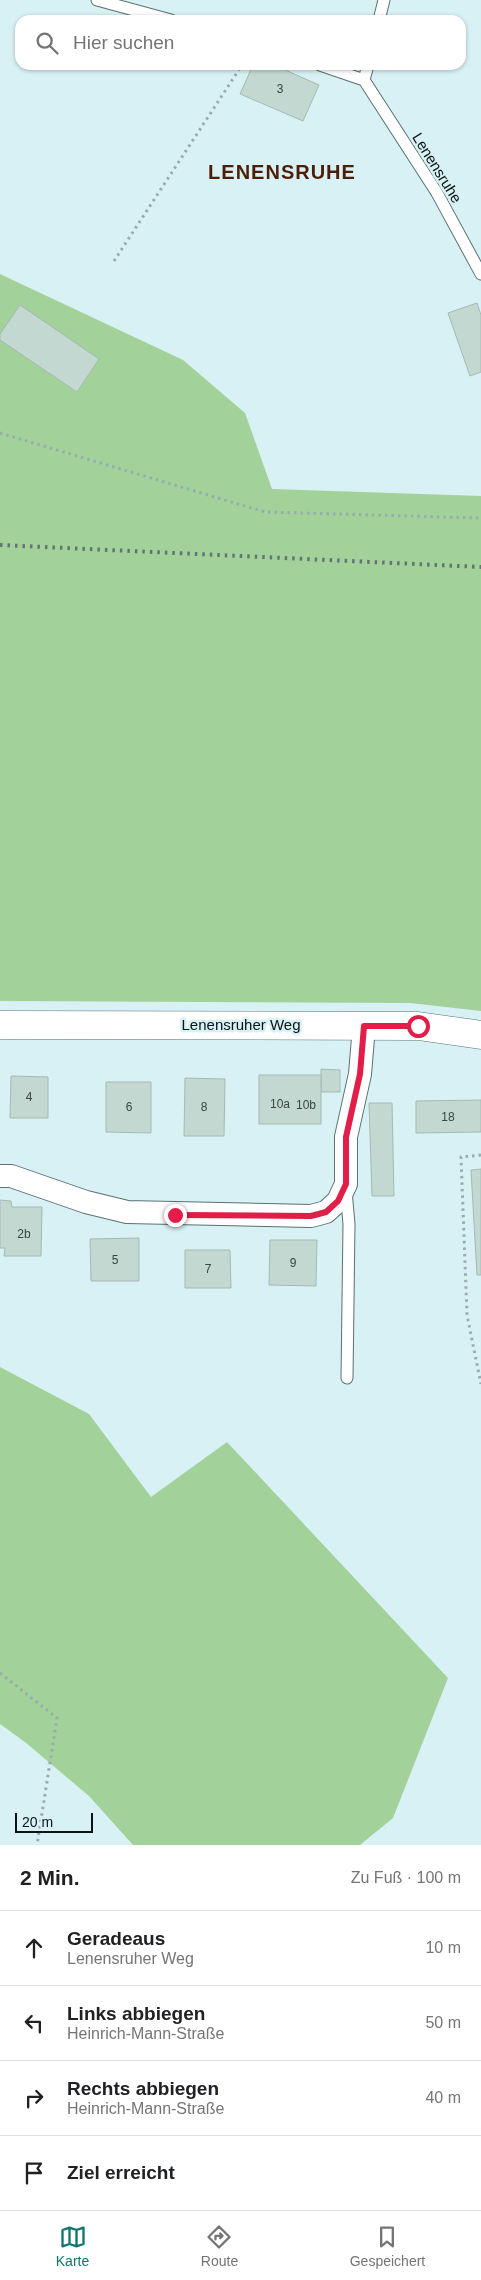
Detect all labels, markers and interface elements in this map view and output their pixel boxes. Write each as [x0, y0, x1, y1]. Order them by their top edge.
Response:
search box [15, 15, 466, 70]
icon: search [33, 29, 61, 57]
text: Hier suchen [73, 32, 174, 53]
house number: 3 [277, 82, 284, 96]
street label: Lenensruhe [409, 130, 466, 206]
district label: LENENSRUHE [208, 161, 356, 183]
route start [407, 1015, 430, 1038]
street label: Lenensruher Weg [182, 1016, 300, 1033]
house number: 4 [26, 1090, 33, 1104]
house number: 10a [270, 1097, 290, 1111]
house number: 10b [296, 1098, 316, 1112]
house number: 6 [126, 1100, 133, 1114]
house number: 8 [201, 1100, 208, 1114]
house number: 18 [441, 1110, 455, 1124]
route end [164, 1204, 187, 1227]
house number: 2b [17, 1227, 31, 1241]
house number: 5 [112, 1253, 119, 1267]
house number: 9 [290, 1256, 297, 1270]
house number: 7 [205, 1262, 212, 1276]
scale bar [15, 1810, 92, 1833]
text: 20 m [22, 1814, 53, 1830]
text: 2 Min. [20, 1866, 80, 1889]
text: Zu Fuß · 100 m [351, 1869, 461, 1886]
text: Geradeaus [67, 1928, 165, 1949]
icon: ahead [20, 1934, 48, 1962]
text: 10 m [425, 1939, 461, 1956]
text: Lenensruher Weg [67, 1950, 194, 1967]
text: Links abbiegen [67, 2003, 205, 2024]
icon: left [20, 2009, 48, 2037]
text: 50 m [425, 2014, 461, 2031]
text: Heinrich-Mann-Straße [67, 2025, 224, 2042]
text: Rechts abbiegen [67, 2078, 219, 2099]
icon: right [20, 2084, 48, 2112]
text: 40 m [425, 2089, 461, 2106]
text: Heinrich-Mann-Straße [67, 2100, 224, 2117]
icon: arrive [20, 2159, 48, 2187]
text: Ziel erreicht [67, 2162, 175, 2183]
tab: Karte [56, 2223, 89, 2269]
tab: Route [201, 2223, 238, 2269]
tab: Gespeichert [350, 2223, 425, 2269]

